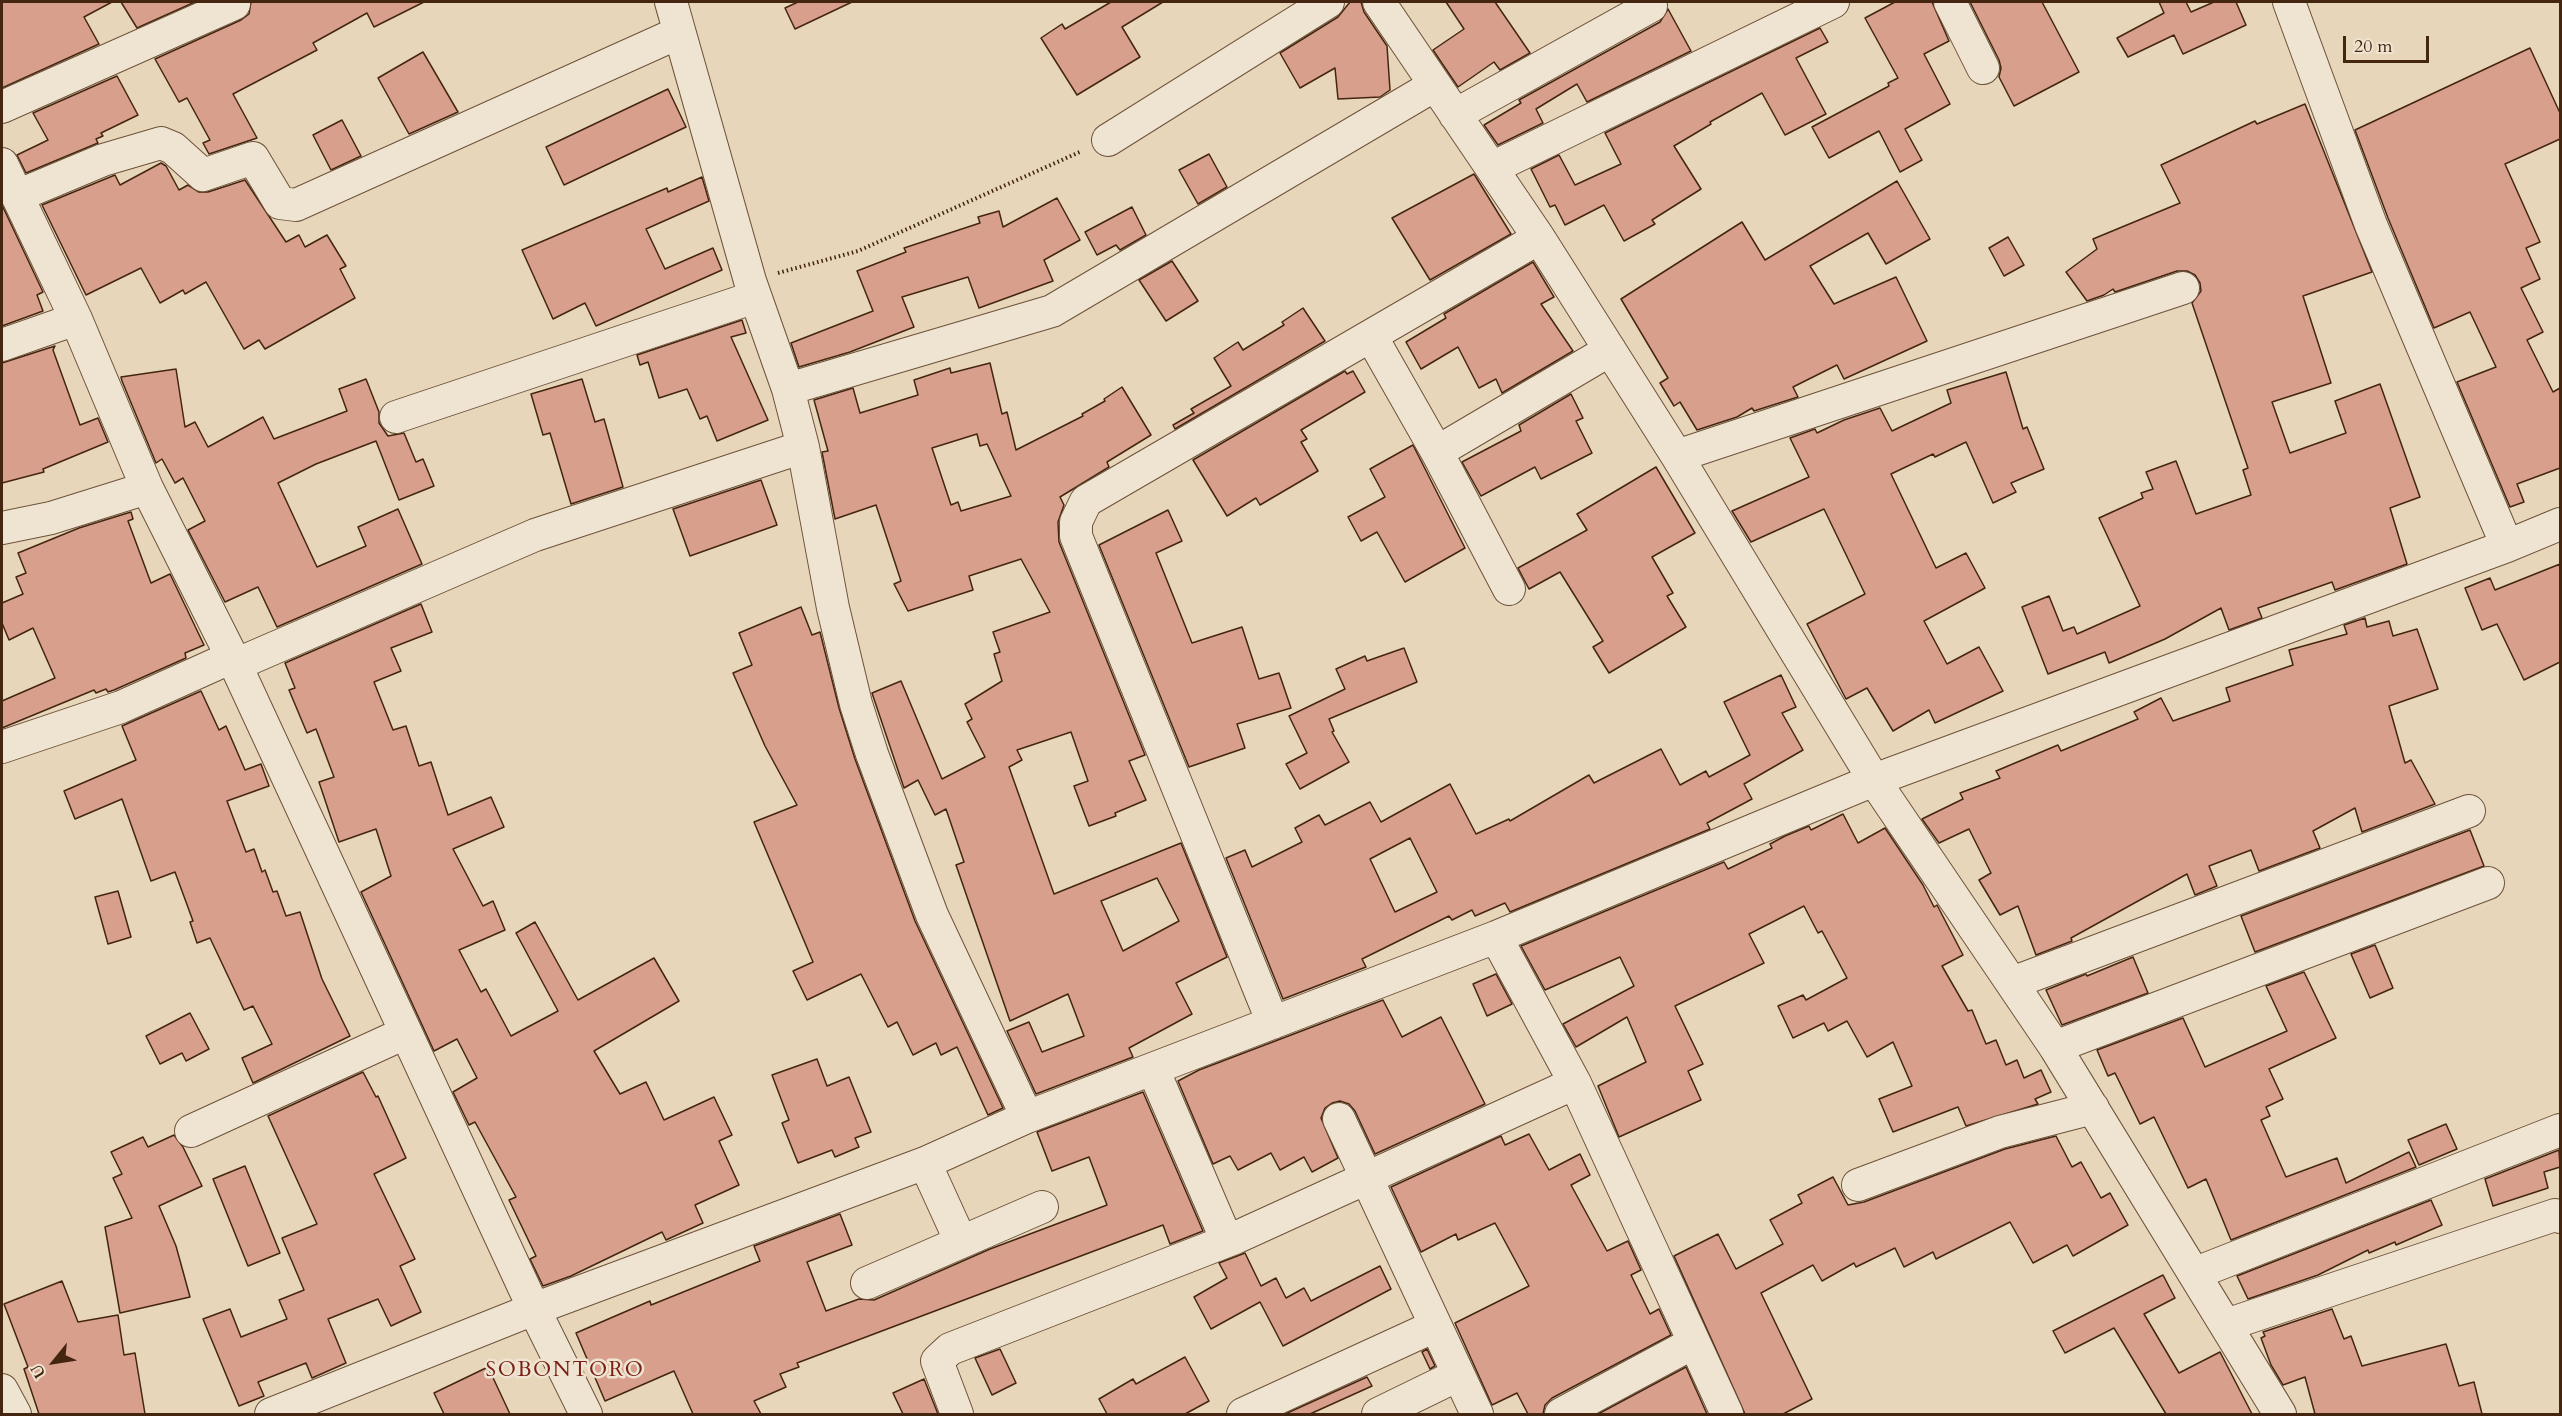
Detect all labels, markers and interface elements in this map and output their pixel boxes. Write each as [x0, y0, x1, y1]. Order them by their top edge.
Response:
scale bar [2346, 24, 2432, 62]
text: 20 m [2354, 34, 2393, 59]
north arrow [24, 1332, 84, 1392]
district label: SOBONTORO [486, 1358, 644, 1384]
text: U [26, 1360, 51, 1382]

